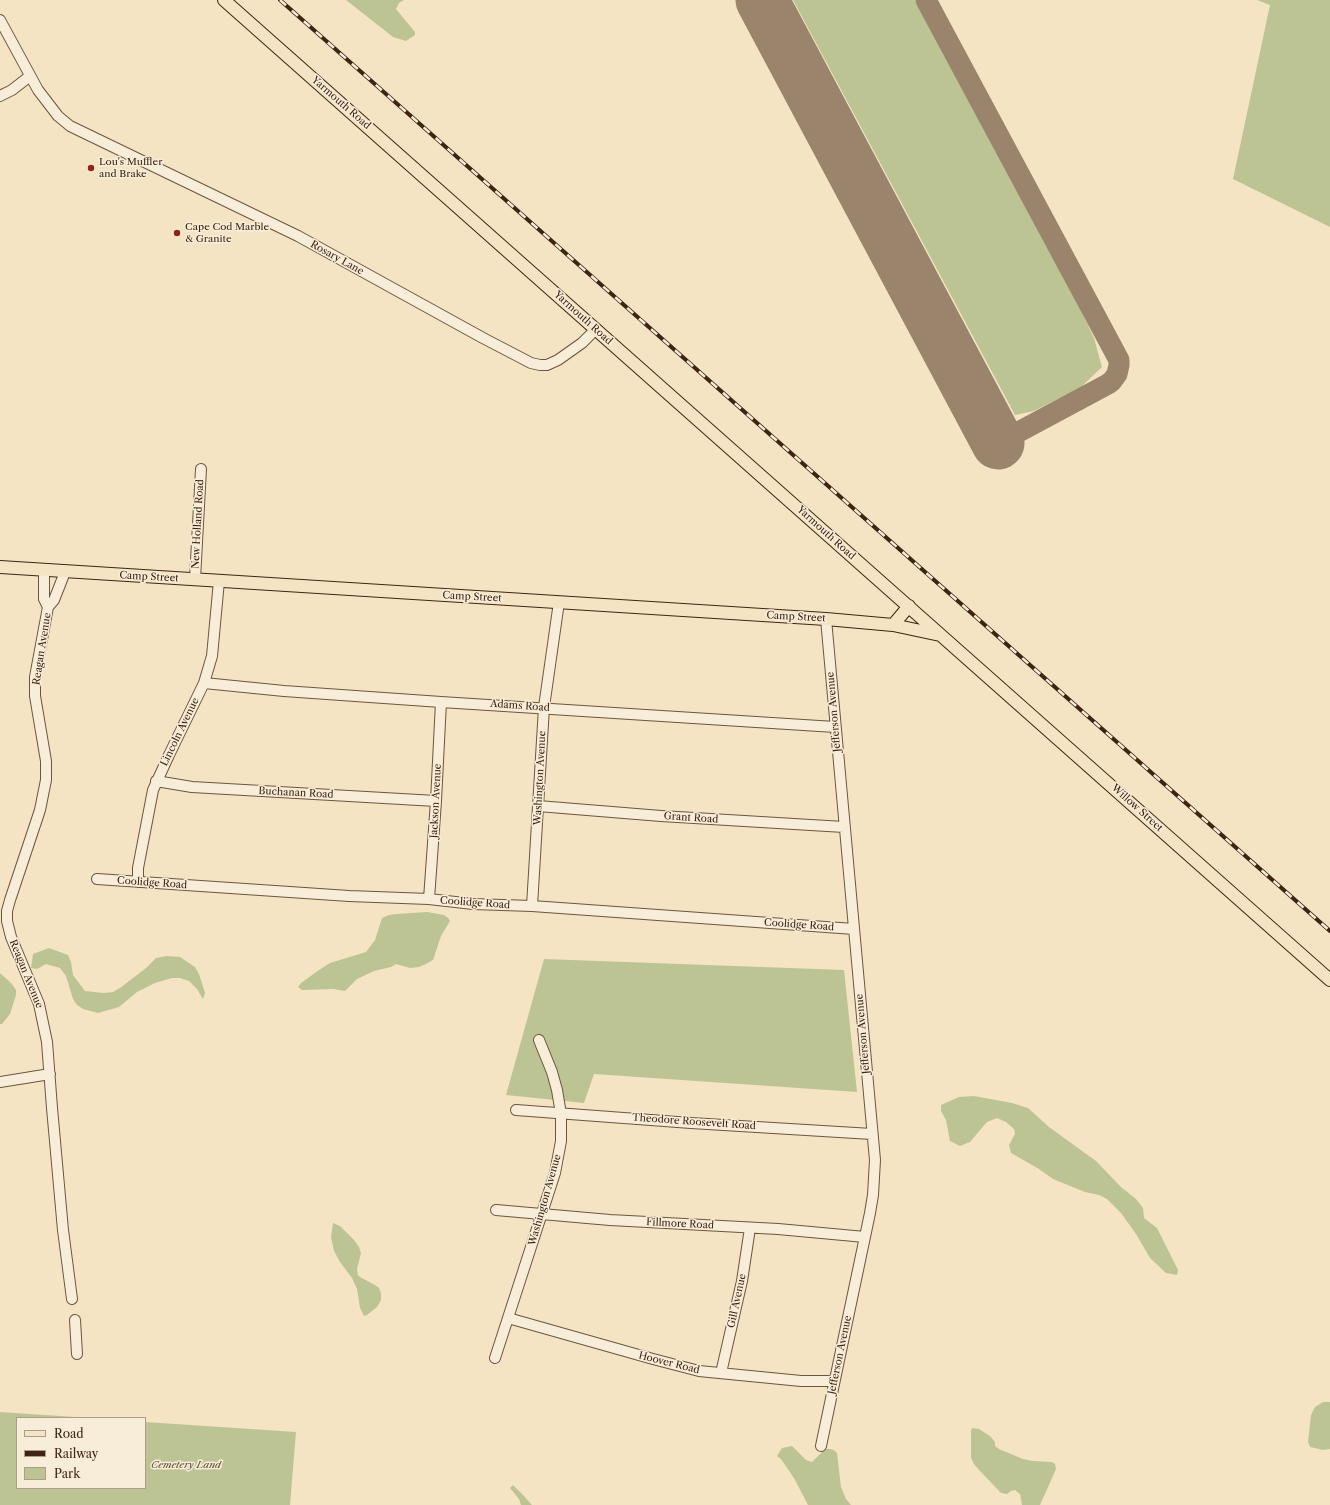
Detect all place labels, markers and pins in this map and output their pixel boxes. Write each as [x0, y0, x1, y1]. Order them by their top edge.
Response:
place label: Lou's Muffler and Brake [99, 156, 162, 180]
marker: Lou's Muffler and Brake [86, 163, 96, 173]
place label: Cape Cod Marble & Granite [185, 221, 269, 244]
marker: Cape Cod Marble & Granite [172, 228, 182, 238]

